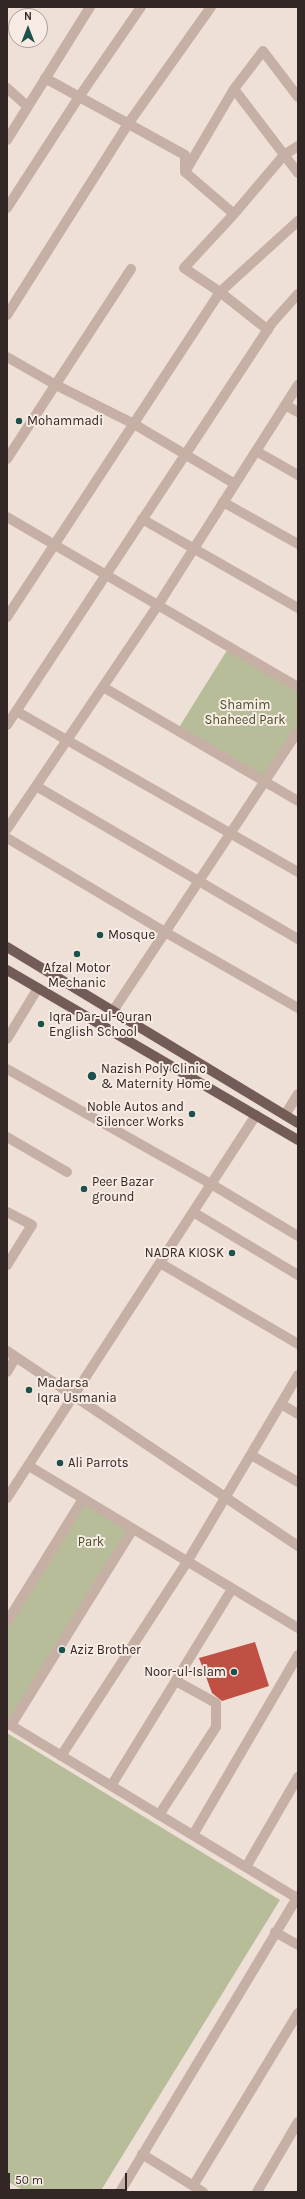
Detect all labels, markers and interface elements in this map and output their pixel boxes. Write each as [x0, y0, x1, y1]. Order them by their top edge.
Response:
north arrow [8, 8, 48, 48]
text: N [24, 10, 32, 23]
place label: Mohammadi [27, 413, 103, 429]
marker: Mohammadi [14, 416, 24, 426]
park label: Shamim Shaheed Park [204, 697, 286, 728]
place label: Mosque [108, 927, 155, 943]
marker: Mosque [95, 930, 105, 940]
marker: Afzal Motor Mechanic [72, 949, 82, 959]
place label: Afzal Motor Mechanic [44, 960, 110, 991]
place label: Iqra Dar-ul-Quran English School [49, 1009, 152, 1040]
marker: Iqra Dar-ul-Quran English School [36, 1019, 46, 1029]
place label: Nazish Poly Clinic & Maternity Home [101, 1061, 211, 1092]
marker: Nazish Poly Clinic & Maternity Home [86, 1070, 98, 1082]
place label: Noble Autos and Silencer Works [87, 1099, 184, 1130]
marker: Noble Autos and Silencer Works [187, 1109, 197, 1119]
place label: Peer Bazar ground [92, 1174, 154, 1205]
marker: Peer Bazar ground [79, 1184, 89, 1194]
place label: NADRA KIOSK [145, 1245, 224, 1261]
marker: NADRA KIOSK [227, 1248, 237, 1258]
place label: Madarsa Iqra Usmania [37, 1375, 117, 1406]
marker: Madarsa Iqra Usmania [24, 1385, 34, 1395]
place label: Ali Parrots [68, 1455, 129, 1471]
marker: Ali Parrots [55, 1458, 65, 1468]
park label: Park [78, 1534, 104, 1550]
place label: Aziz Brother [70, 1642, 141, 1658]
marker: Aziz Brother [57, 1645, 67, 1655]
place label: Noor-ul-Islam [144, 1664, 226, 1680]
marker: Noor-ul-Islam [229, 1667, 239, 1677]
scale bar [10, 2165, 129, 2191]
text: 50 m [15, 2173, 43, 2187]

